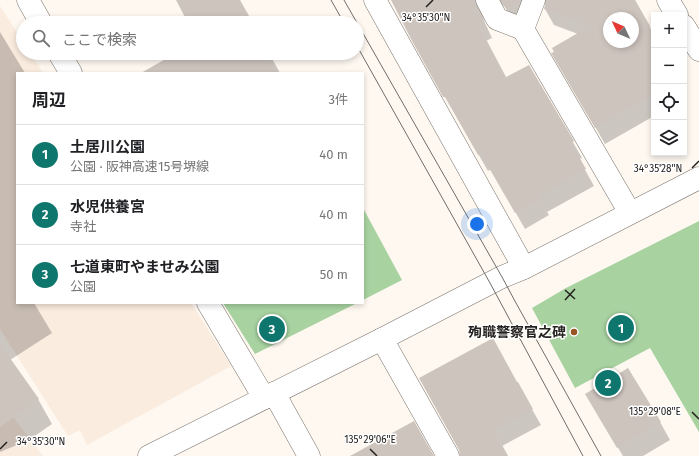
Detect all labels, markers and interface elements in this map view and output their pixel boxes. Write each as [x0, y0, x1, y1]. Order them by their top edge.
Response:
text: 34°35'30"N [402, 12, 450, 24]
north arrow [603, 12, 639, 48]
map controls [651, 12, 687, 156]
button: + [651, 12, 687, 48]
search box [16, 16, 364, 60]
icon: search [30, 27, 52, 49]
text: ここで検索 [62, 31, 137, 49]
button: − [651, 48, 687, 84]
button: locate [651, 84, 687, 120]
text: 周辺 [32, 90, 66, 111]
text: 3件 [329, 92, 348, 107]
button: layers [651, 120, 687, 156]
text: 土居川公園 [70, 138, 145, 156]
text: 1 [42, 147, 48, 162]
text: 40 m [319, 147, 348, 162]
text: 公園 · 阪神高速15号堺線 [70, 159, 209, 174]
text: 34°35'28"N [634, 163, 682, 175]
text: 水児供養宮 [70, 198, 145, 216]
text: 2 [42, 207, 48, 222]
text: 40 m [319, 207, 348, 222]
your location [467, 214, 487, 234]
text: 寺社 [70, 219, 96, 234]
text: 七道東町やませみ公園 [70, 258, 220, 276]
text: 3 [42, 267, 48, 282]
text: 50 m [320, 267, 348, 282]
text: 公園 [70, 279, 96, 294]
pin: 1 [608, 313, 634, 343]
pin: 3 [259, 314, 285, 344]
place label: 殉職警察官之碑 [468, 324, 566, 341]
marker: 殉職警察官之碑 [569, 327, 579, 337]
pin: 2 [595, 368, 621, 398]
text: 135°29'08"E [629, 406, 681, 418]
text: 135°29'06"E [344, 434, 396, 446]
text: 34°35'30"N [17, 436, 65, 448]

